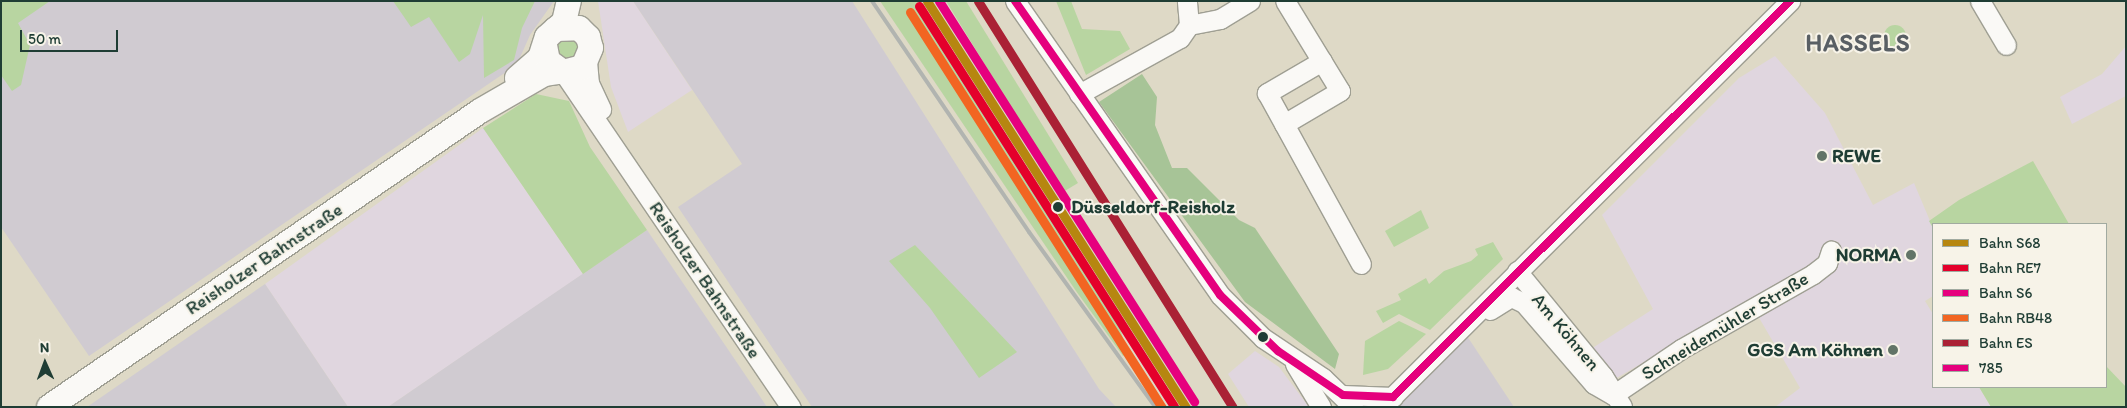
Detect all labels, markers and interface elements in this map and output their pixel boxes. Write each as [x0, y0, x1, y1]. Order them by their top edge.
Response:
scale bar [22, 20, 120, 52]
district label: HASSELS [1805, 29, 1911, 57]
text: 50 m [28, 30, 61, 48]
place label: REWE [1832, 145, 1881, 167]
marker: REWE [1816, 150, 1828, 162]
place label: Düsseldorf-Reisholz [1071, 196, 1235, 218]
street label: Reisholzer Bahnstraße [182, 198, 346, 320]
street label: Reisholzer Bahnstraße [644, 198, 766, 362]
marker: Düsseldorf-Reisholz [1049, 198, 1067, 216]
legend [1932, 223, 2107, 388]
text: Bahn S68 [1979, 234, 2041, 252]
place label: NORMA [1836, 244, 1901, 266]
marker: NORMA [1905, 249, 1917, 261]
text: Bahn RE7 [1979, 259, 2041, 277]
street label: Schneidemühler Straße [1637, 267, 1813, 385]
text: Bahn S6 [1979, 284, 2032, 302]
street label: Am Köhnen [1527, 289, 1605, 375]
text: Bahn RB48 [1979, 309, 2052, 327]
unlabelled marker [1258, 332, 1268, 342]
text: Bahn ES [1979, 334, 2033, 352]
north arrow [20, 338, 70, 388]
text: N [39, 339, 49, 356]
place label: GGS Am Köhnen [1747, 339, 1883, 361]
marker: GGS Am Köhnen [1887, 344, 1899, 356]
text: 785 [1979, 359, 2003, 377]

